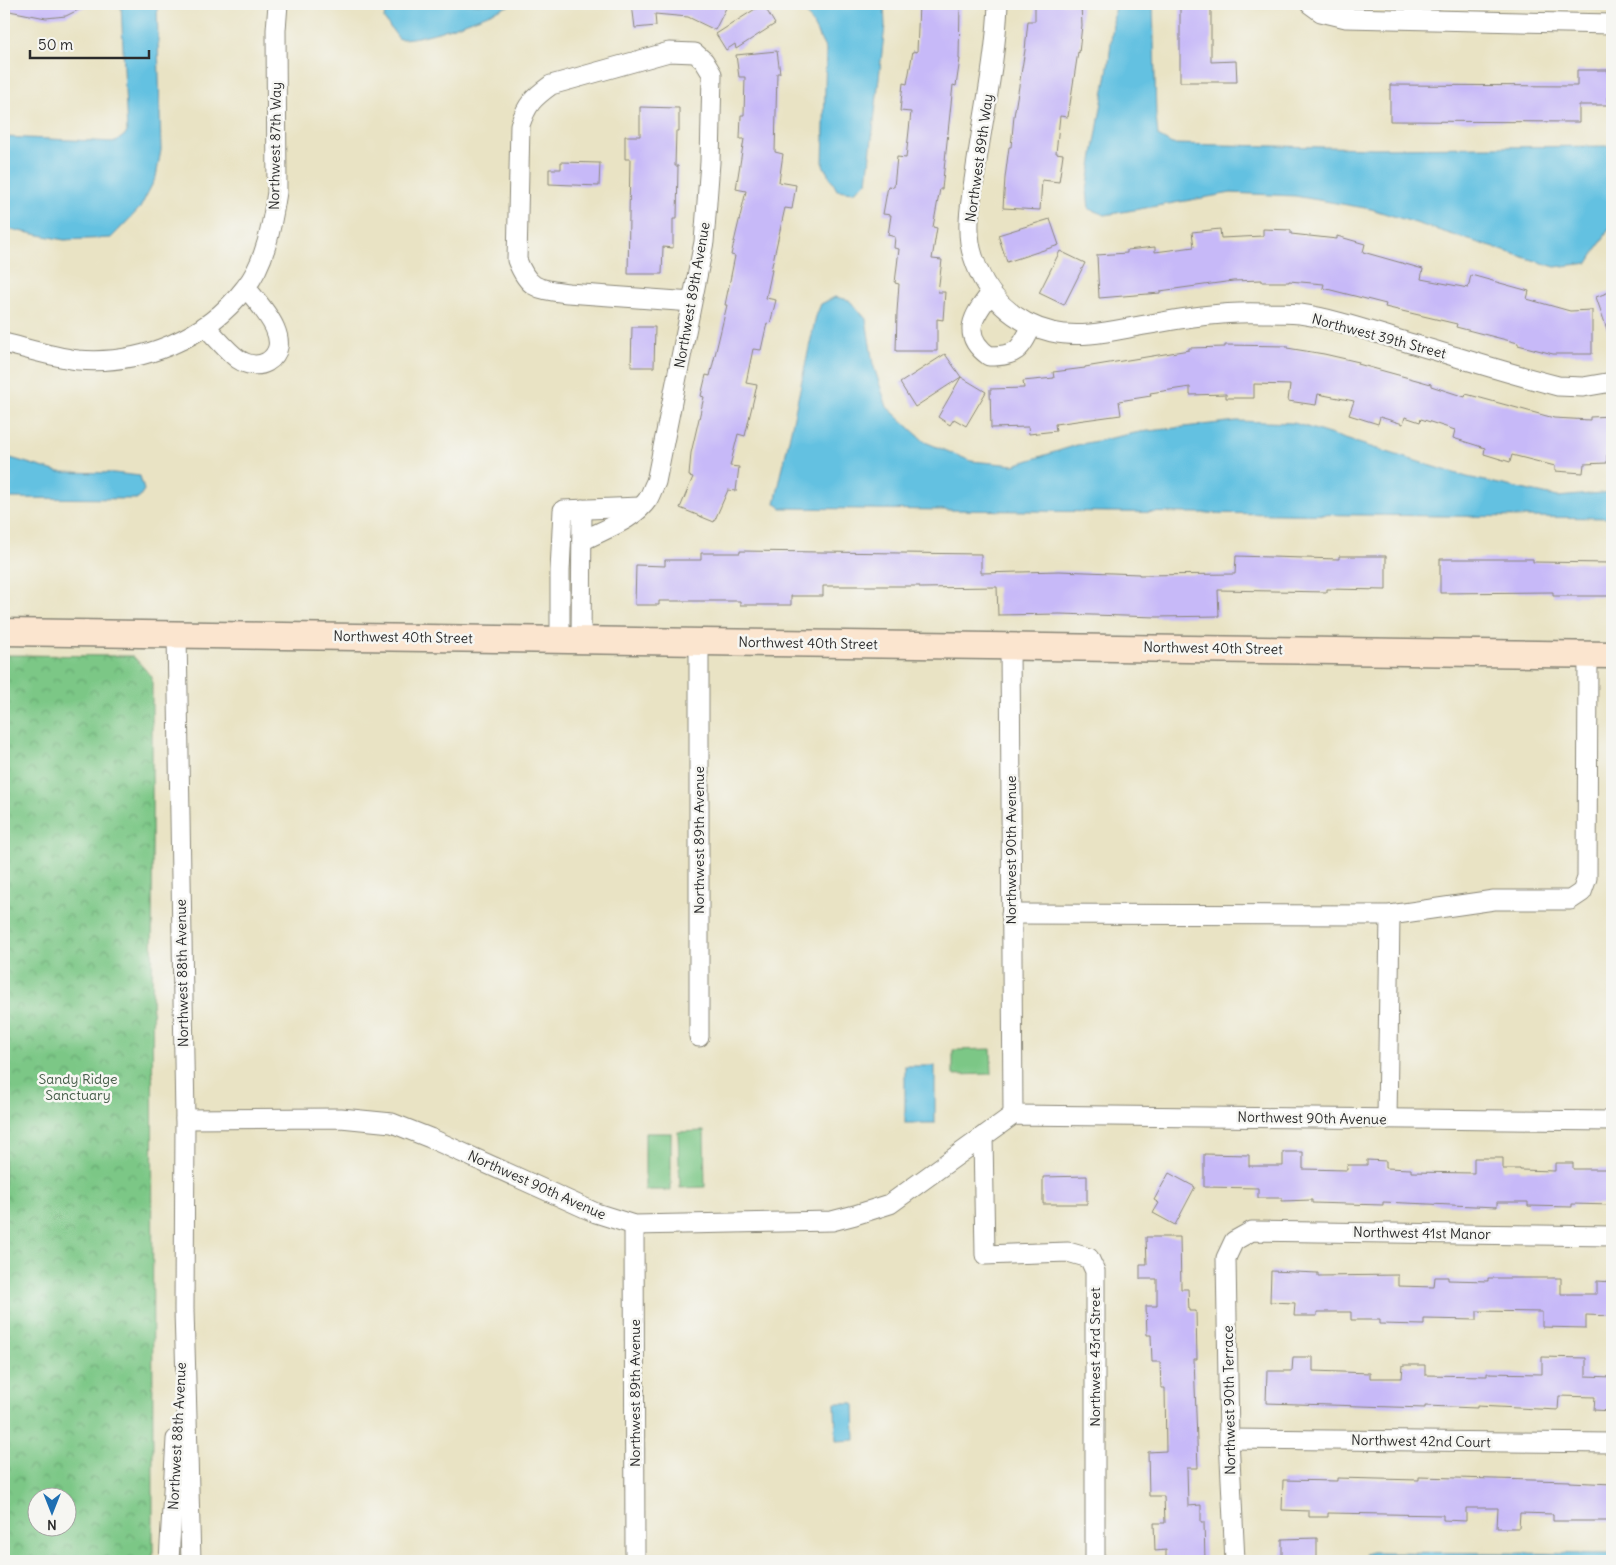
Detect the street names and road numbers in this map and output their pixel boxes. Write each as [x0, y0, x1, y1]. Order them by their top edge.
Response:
street label: Northwest 87th Way [265, 82, 285, 210]
street label: Northwest 89th Way [961, 93, 997, 223]
street label: Northwest 89th Avenue [670, 221, 714, 369]
street label: Northwest 39th Street [1310, 309, 1448, 363]
street label: Northwest 40th Street [333, 627, 473, 647]
street label: Northwest 40th Street [738, 633, 878, 653]
street label: Northwest 40th Street [1143, 638, 1283, 658]
street label: Northwest 89th Avenue [690, 766, 708, 914]
street label: Northwest 90th Avenue [1002, 775, 1020, 925]
street label: Northwest 88th Avenue [172, 899, 192, 1047]
street label: Northwest 90th Avenue [1237, 1108, 1387, 1128]
street label: Northwest 90th Avenue [465, 1146, 609, 1224]
street label: Northwest 41st Manor [1353, 1223, 1491, 1243]
street label: Northwest 43rd Street [1086, 1287, 1104, 1427]
street label: Northwest 89th Avenue [626, 1319, 644, 1467]
street label: Northwest 90th Terrace [1219, 1325, 1239, 1475]
street label: Northwest 88th Avenue [164, 1362, 190, 1510]
street label: Northwest 42nd Court [1351, 1431, 1491, 1451]

